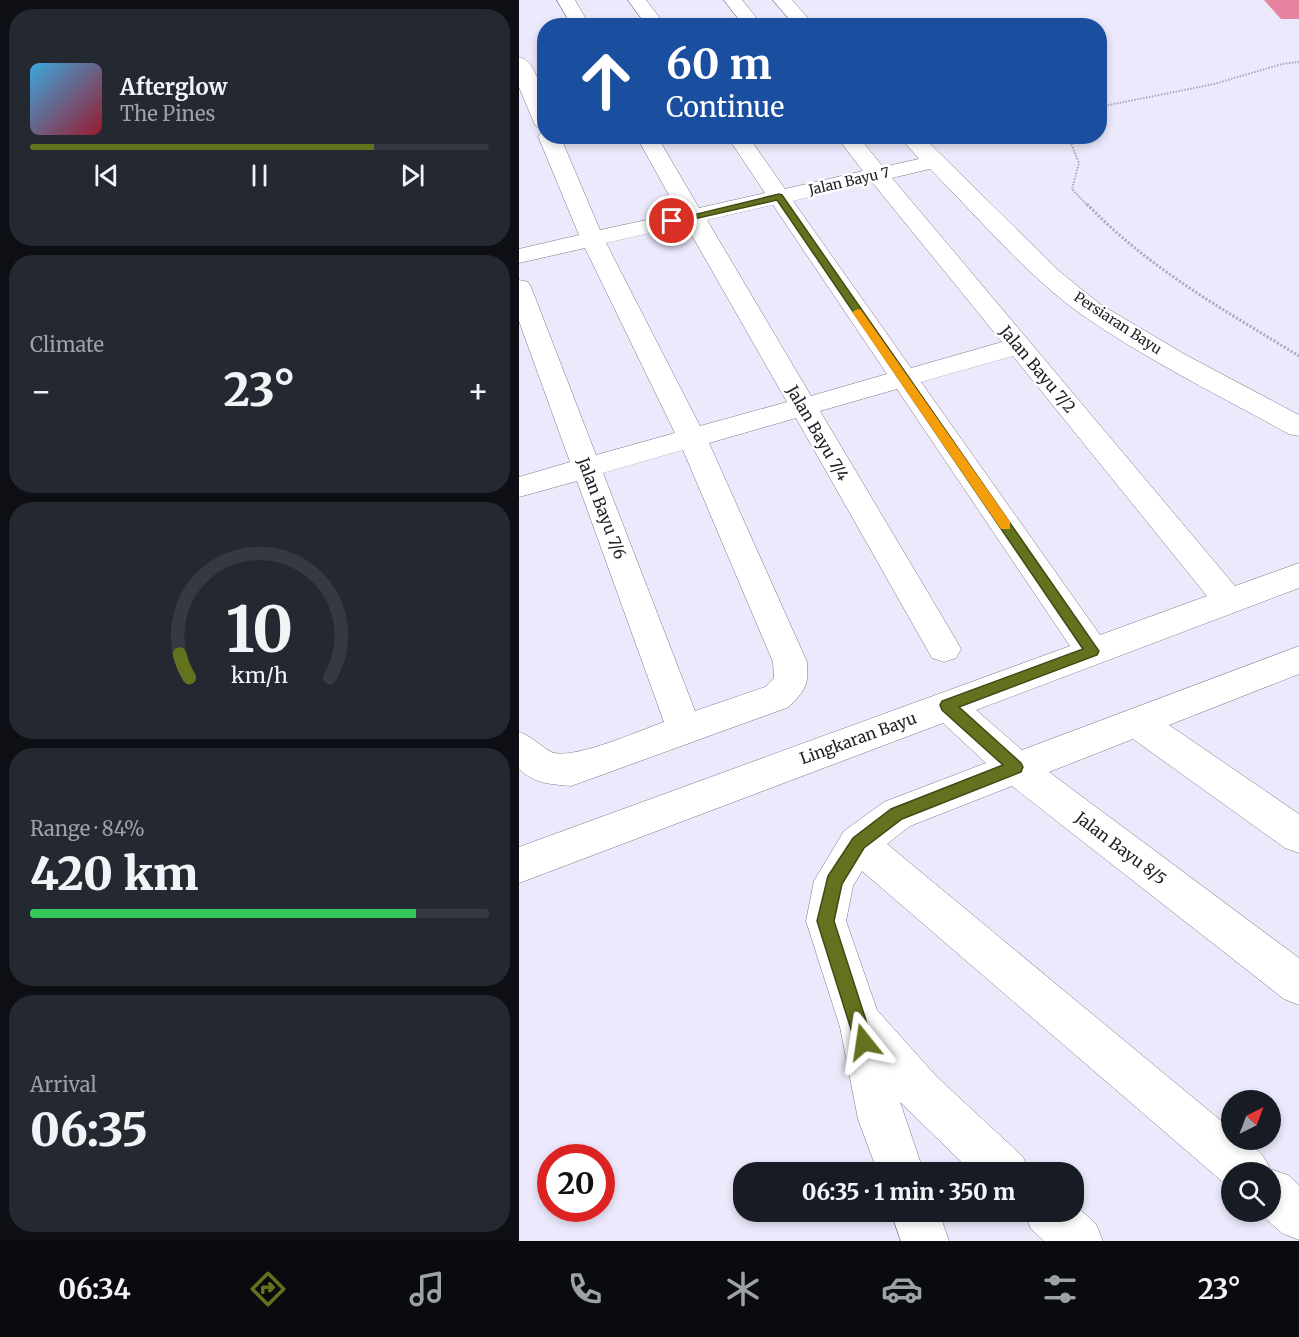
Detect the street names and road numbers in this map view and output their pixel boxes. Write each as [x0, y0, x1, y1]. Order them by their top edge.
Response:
street label: Jalan Bayu 7 [806, 163, 891, 199]
street label: Persiaran Bayu [1071, 288, 1166, 358]
street label: Jalan Bayu 7/2 [995, 321, 1080, 417]
street label: Jalan Bayu 7/4 [782, 381, 853, 484]
street label: Jalan Bayu 7/6 [573, 453, 631, 562]
street label: Lingkaran Bayu [797, 708, 919, 768]
street label: Jalan Bayu 8/5 [1071, 807, 1170, 889]

